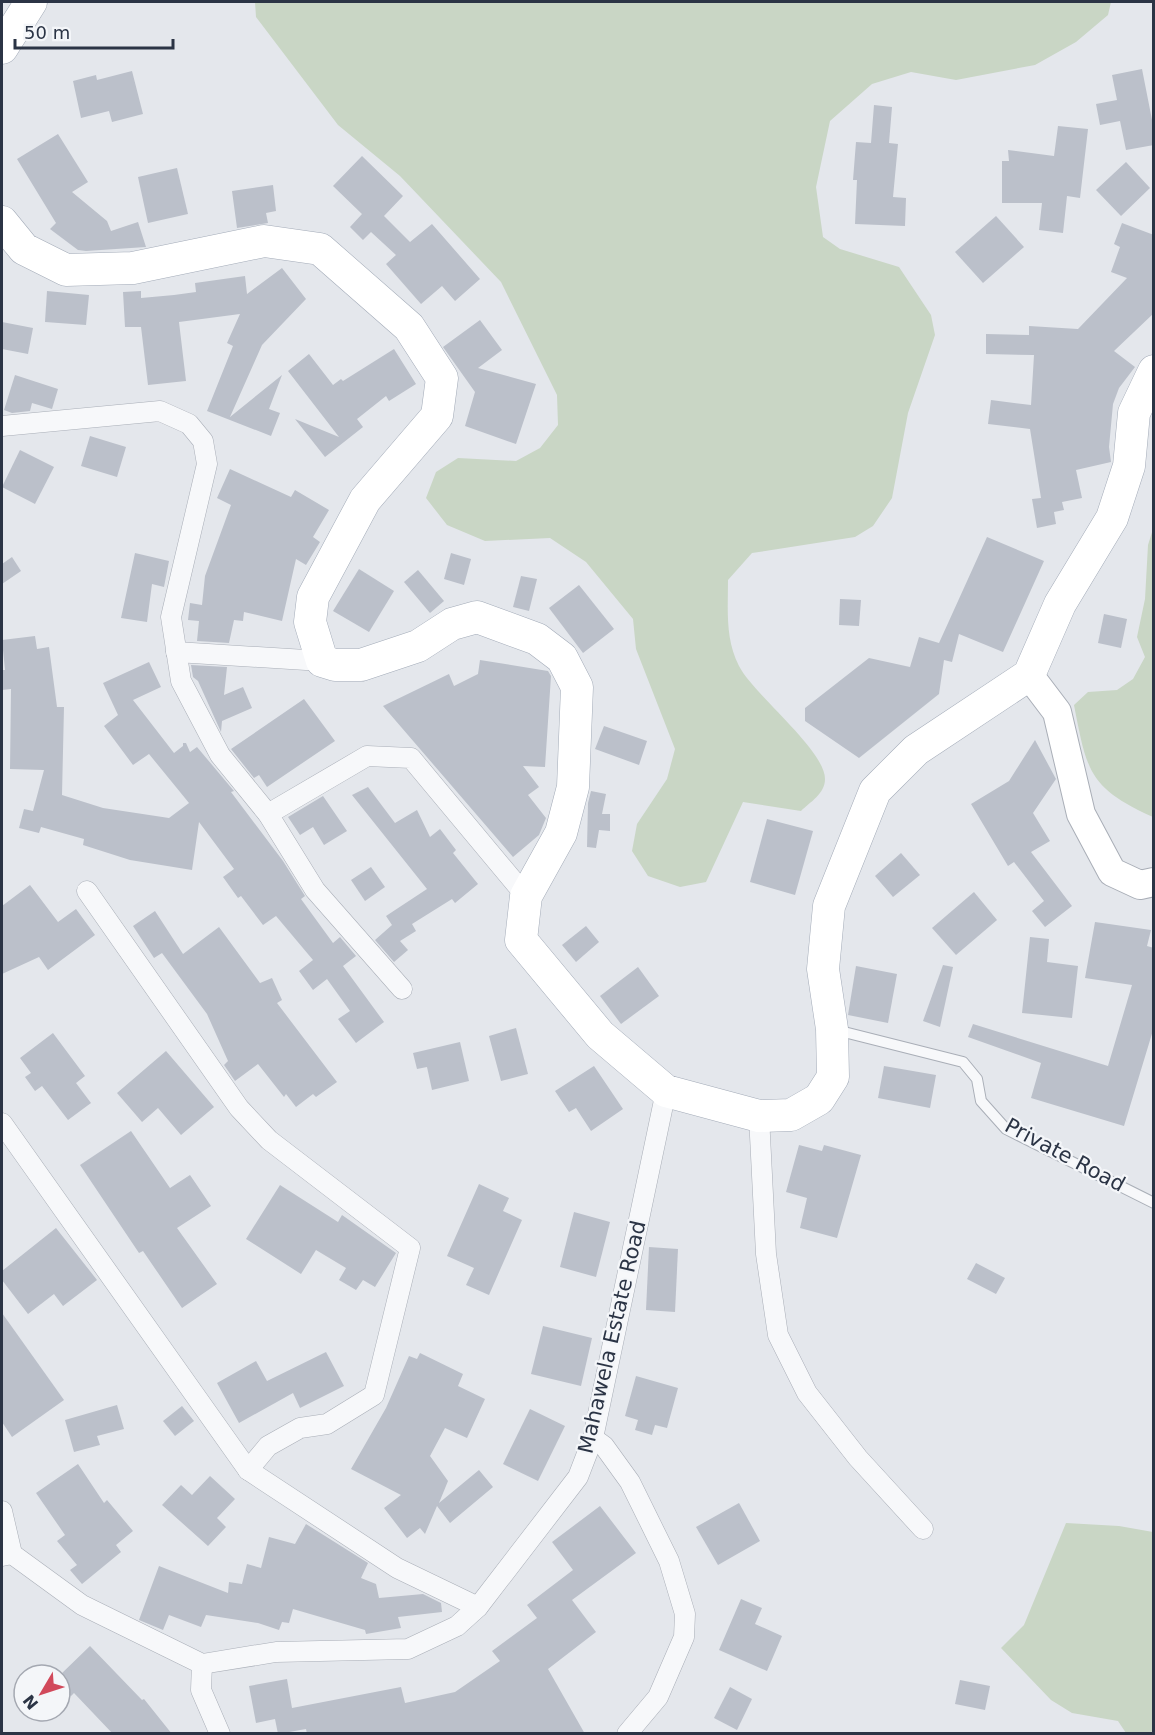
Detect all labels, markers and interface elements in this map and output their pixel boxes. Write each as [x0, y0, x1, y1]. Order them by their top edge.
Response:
scale bar [15, 12, 172, 50]
text: 50 m [24, 22, 70, 43]
street label: Private Road [1001, 1113, 1129, 1197]
street label: Mahawela Estate Road [573, 1218, 651, 1456]
north arrow [12, 1663, 72, 1723]
text: N [19, 1691, 42, 1713]

